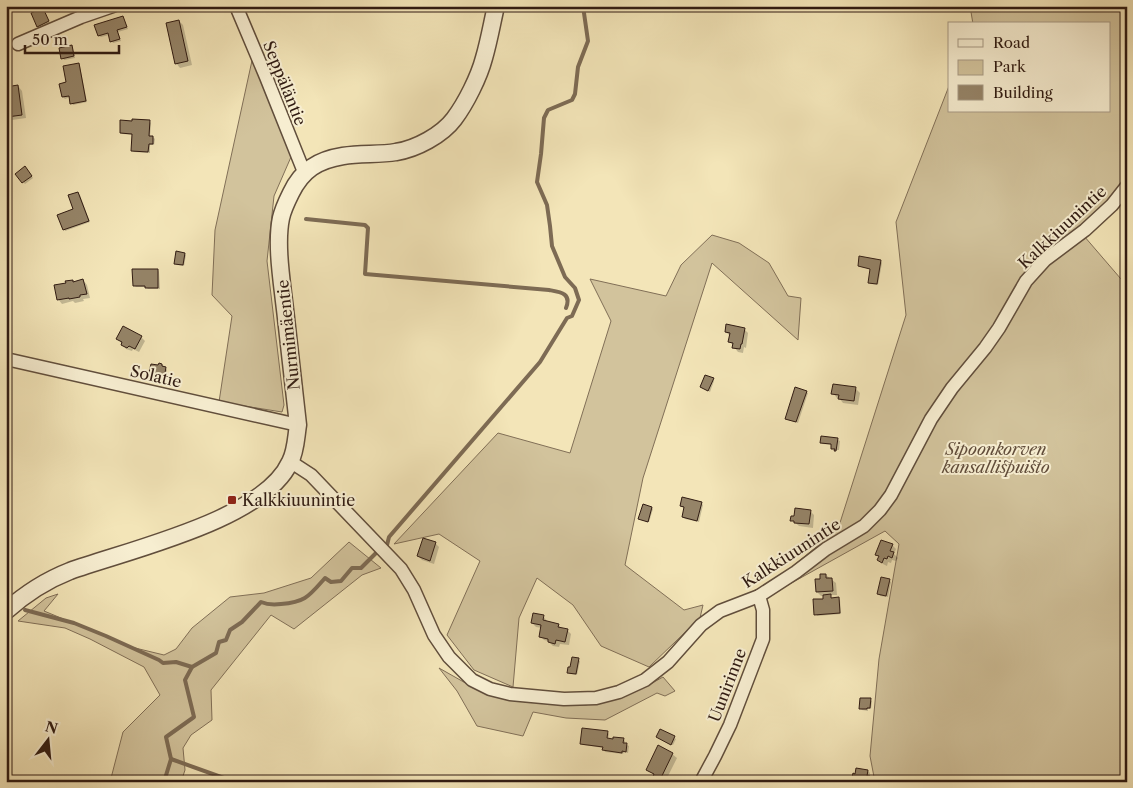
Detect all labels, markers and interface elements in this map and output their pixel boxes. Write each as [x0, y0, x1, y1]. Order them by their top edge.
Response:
scale bar [25, 22, 119, 54]
legend [948, 22, 1110, 112]
text: 50 m [32, 30, 68, 49]
text: Road [993, 33, 1030, 52]
street label: Seppäläntie [259, 38, 311, 128]
text: Park [993, 57, 1027, 76]
text: Building [993, 83, 1053, 102]
street label: Kalkkiuunintie [1014, 181, 1110, 273]
street label: Nurmimäentie [272, 279, 304, 391]
street label: Solatie [128, 360, 184, 392]
park label: Sipoonkorven kansallispuisto [941, 439, 1050, 477]
place label: Kalkkiuunintie [242, 490, 355, 510]
marker: Kalkkiuunintie [226, 494, 238, 506]
street label: Kalkkiuunintie [738, 514, 844, 592]
street label: Uunirinne [704, 645, 750, 725]
north arrow [22, 716, 72, 766]
text: N [43, 717, 60, 738]

